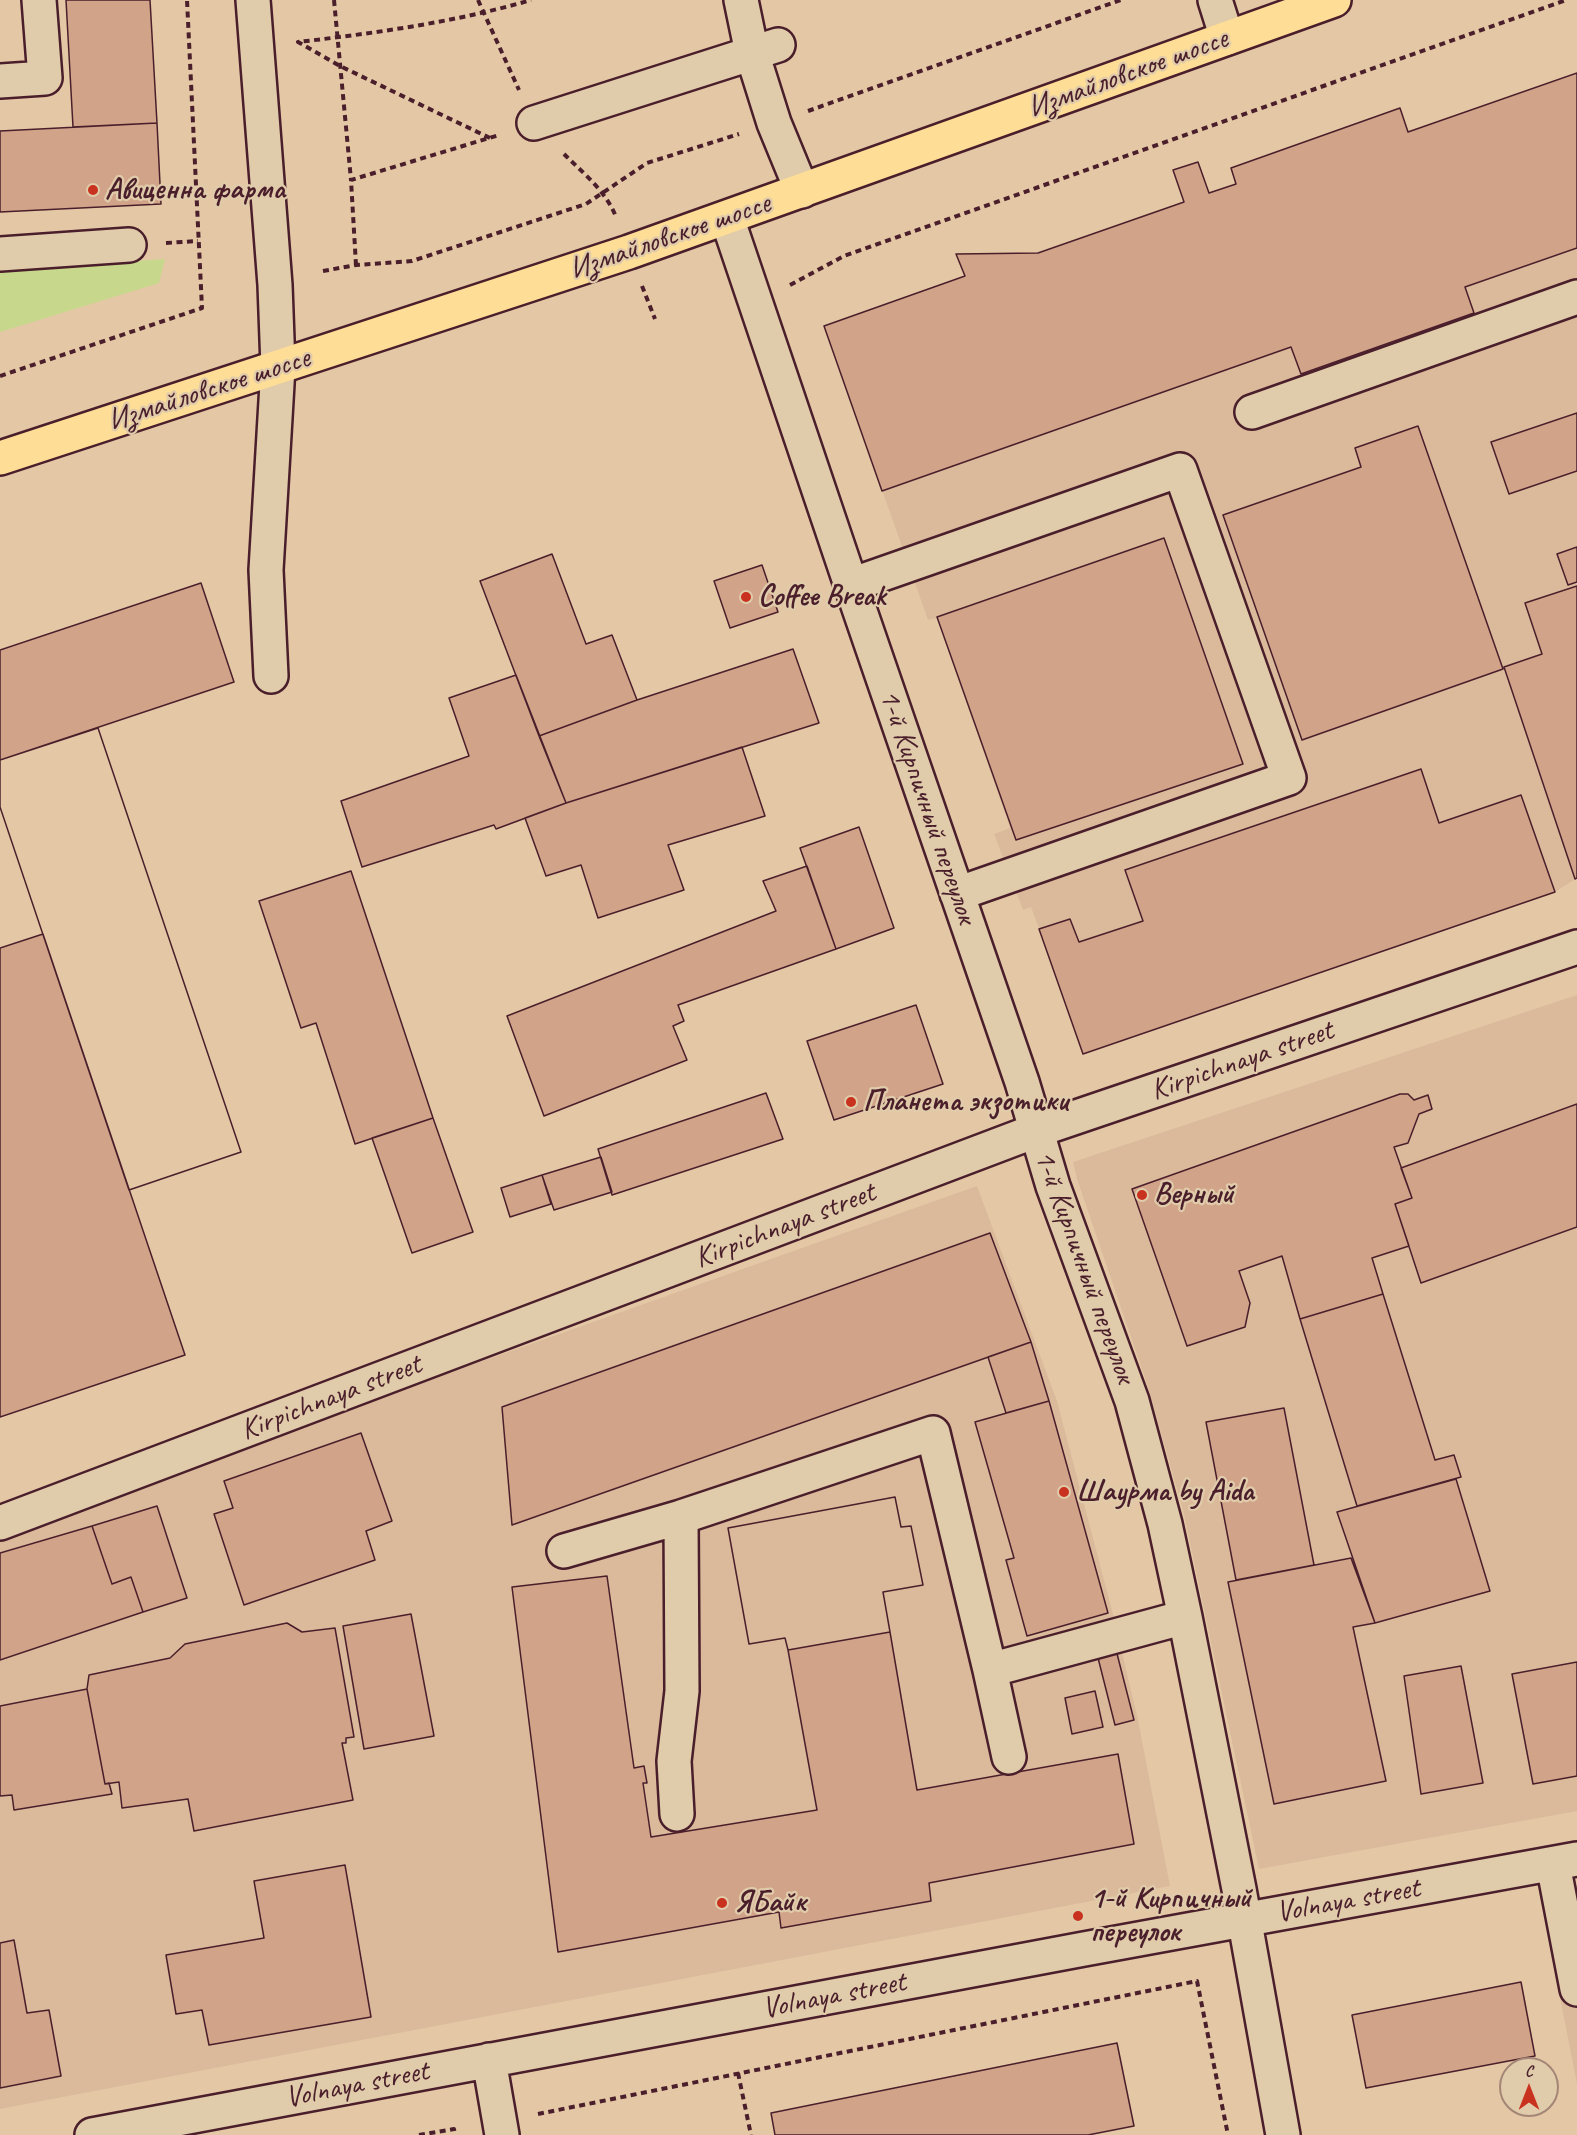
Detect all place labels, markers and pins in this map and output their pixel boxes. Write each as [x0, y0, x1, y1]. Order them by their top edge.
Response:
place label: Авиценна фарма [105, 172, 285, 208]
marker: Авиценна фарма [86, 183, 100, 197]
place label: Coffee Break [758, 579, 885, 615]
marker: Coffee Break [739, 590, 753, 604]
place label: Планета экзотики [863, 1084, 1068, 1120]
marker: Планета экзотики [844, 1095, 858, 1109]
place label: Верный [1154, 1177, 1234, 1213]
marker: Верный [1135, 1188, 1149, 1202]
place label: Шаурма by Aida [1076, 1474, 1254, 1510]
marker: Шаурма by Aida [1057, 1485, 1071, 1499]
place label: 1-й Кирпичный переулок [1090, 1881, 1251, 1952]
place label: ЯБайк [734, 1885, 806, 1921]
marker: ЯБайк [715, 1896, 729, 1910]
marker: 1-й Кирпичный переулок [1071, 1909, 1085, 1923]

